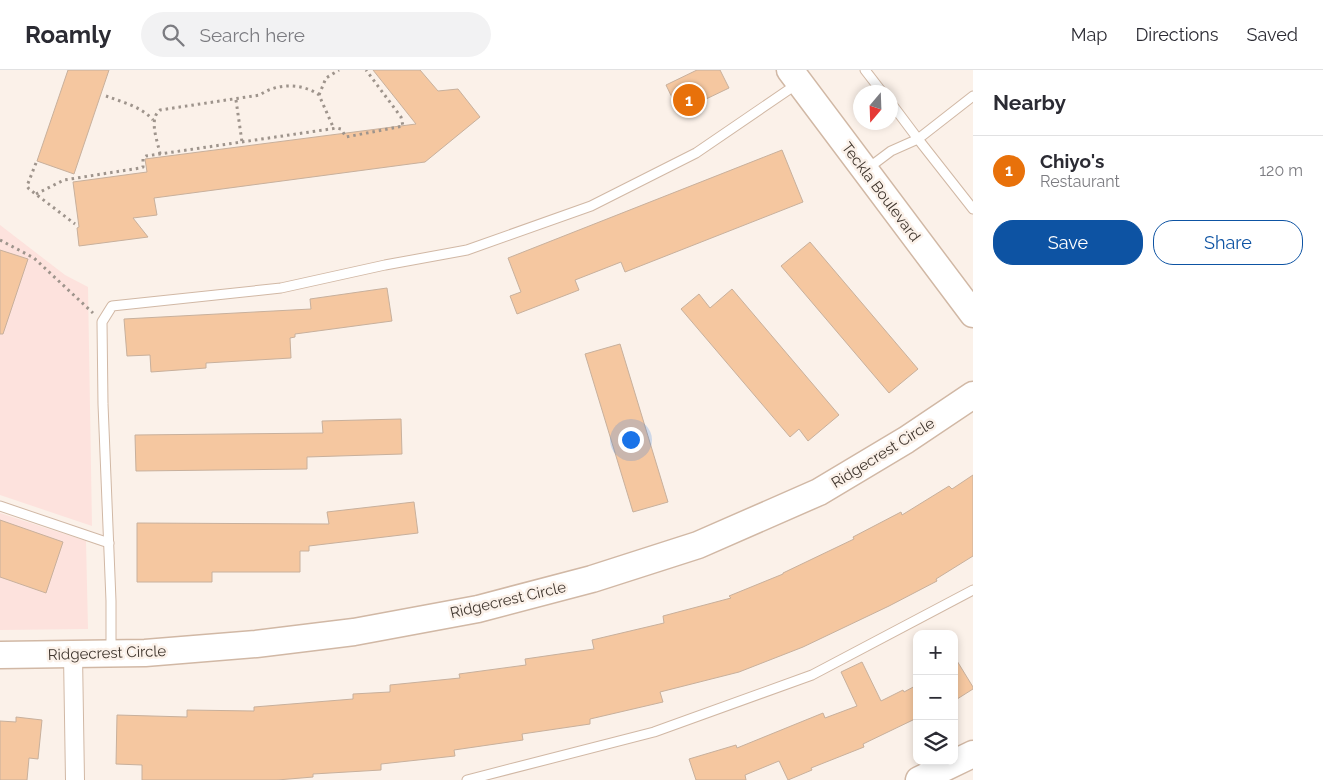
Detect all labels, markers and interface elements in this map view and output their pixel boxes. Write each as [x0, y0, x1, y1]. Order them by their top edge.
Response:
search box [141, 12, 491, 57]
text: Roamly [25, 20, 111, 49]
icon: search [159, 21, 187, 49]
text: Search here [199, 24, 305, 46]
text: Map [1071, 24, 1107, 45]
text: Directions [1135, 24, 1219, 45]
text: Saved [1247, 24, 1298, 45]
pin: 1 [673, 81, 705, 119]
north arrow [853, 85, 898, 130]
text: Nearby [993, 90, 1066, 115]
street label: Teckla Boulevard [838, 139, 924, 245]
text: Chiyo's [1040, 150, 1104, 172]
text: 1 [1005, 161, 1013, 180]
text: 120 m [1259, 161, 1303, 180]
text: Restaurant [1040, 172, 1120, 191]
button: Save [993, 220, 1143, 265]
button: Share [1153, 220, 1303, 265]
street label: Ridgecrest Circle [828, 414, 938, 492]
your location [618, 427, 644, 453]
street label: Ridgecrest Circle [448, 578, 568, 622]
map controls [913, 630, 958, 765]
button: + [913, 630, 958, 675]
street label: Ridgecrest Circle [48, 642, 167, 664]
button: − [913, 675, 958, 720]
button: layers [913, 720, 958, 765]

